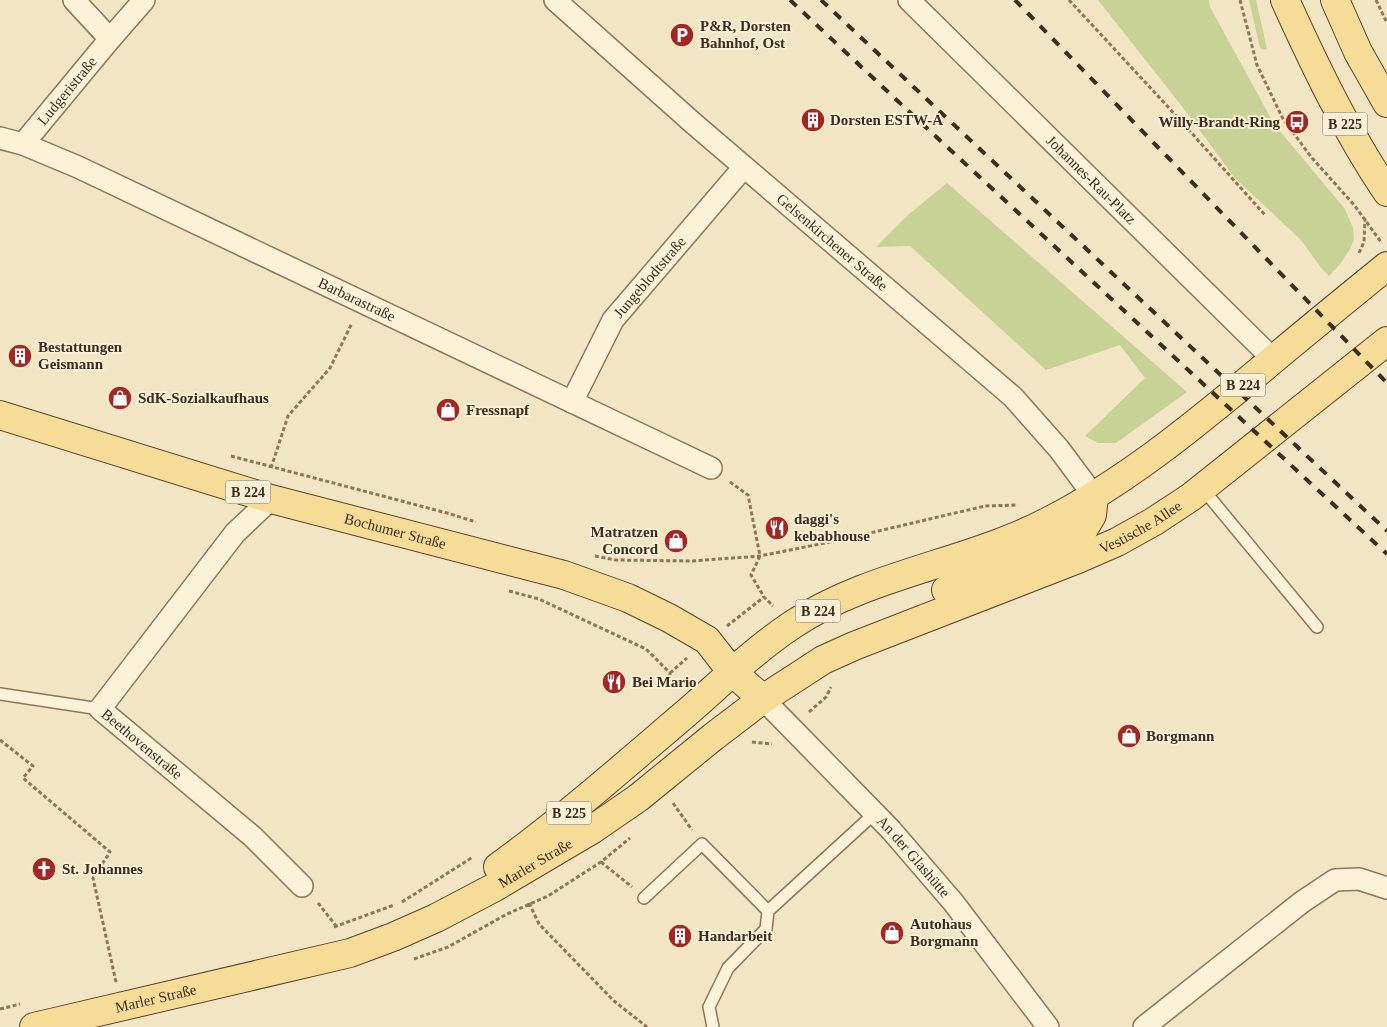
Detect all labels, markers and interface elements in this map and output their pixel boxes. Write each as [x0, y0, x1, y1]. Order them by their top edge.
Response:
place label: P&R, Dorsten Bahnhof, Ost [700, 18, 791, 51]
parking icon: P&R, Dorsten Bahnhof, Ost [669, 22, 695, 48]
street label: Ludgeristraße [34, 53, 100, 128]
building icon: Dorsten ESTW-A [800, 107, 826, 133]
bus stop icon: Willy-Brandt-Ring [1284, 109, 1310, 135]
place label: Dorsten ESTW-A [830, 112, 943, 128]
road number: B 225 [1322, 112, 1368, 136]
place label: Willy-Brandt-Ring [1159, 114, 1281, 130]
street label: Johannes-Rau-Platz [1043, 132, 1140, 228]
street label: Gelsenkirchener Straße [774, 190, 891, 294]
street label: Jungeblodtstraße [610, 233, 689, 321]
street label: Barbarastraße [316, 274, 398, 325]
place label: Bestattungen Geismann [38, 339, 123, 372]
building icon: Bestattungen Geismann [7, 343, 33, 369]
road number: B 224 [1220, 374, 1266, 396]
shop icon: SdK-Sozialkaufhaus [107, 385, 133, 411]
place label: SdK-Sozialkaufhaus [138, 390, 269, 406]
shop icon: Fressnapf [435, 397, 461, 423]
place label: Fressnapf [466, 402, 530, 418]
road number: B 224 [226, 481, 270, 504]
street label: Vestische Allee [1097, 497, 1185, 557]
street label: Bochumer Straße [343, 510, 448, 552]
place label: daggi's kebabhouse [794, 511, 870, 544]
restaurant icon: daggi's kebabhouse [764, 515, 790, 541]
place label: Matratzen Concord [591, 524, 659, 557]
shop icon: Matratzen Concord [663, 528, 689, 554]
road number: B 224 [796, 600, 840, 622]
restaurant icon: Bei Mario [601, 669, 627, 695]
place label: Bei Mario [632, 674, 697, 690]
street label: Beethovenstraße [98, 706, 186, 782]
shop icon: Borgmann [1116, 723, 1142, 749]
place label: Borgmann [1146, 728, 1215, 744]
road number: B 225 [546, 801, 592, 824]
street label: An der Glashütte [874, 813, 953, 901]
street label: Marler Straße [496, 835, 575, 891]
church icon: St. Johannes [31, 856, 57, 882]
place label: St. Johannes [62, 861, 143, 877]
place label: Autohaus Borgmann [910, 916, 979, 949]
shop icon: Autohaus Borgmann [879, 920, 905, 946]
building icon: Handarbeit [667, 923, 693, 949]
place label: Handarbeit [698, 928, 772, 944]
street label: Marler Straße [113, 981, 198, 1016]

